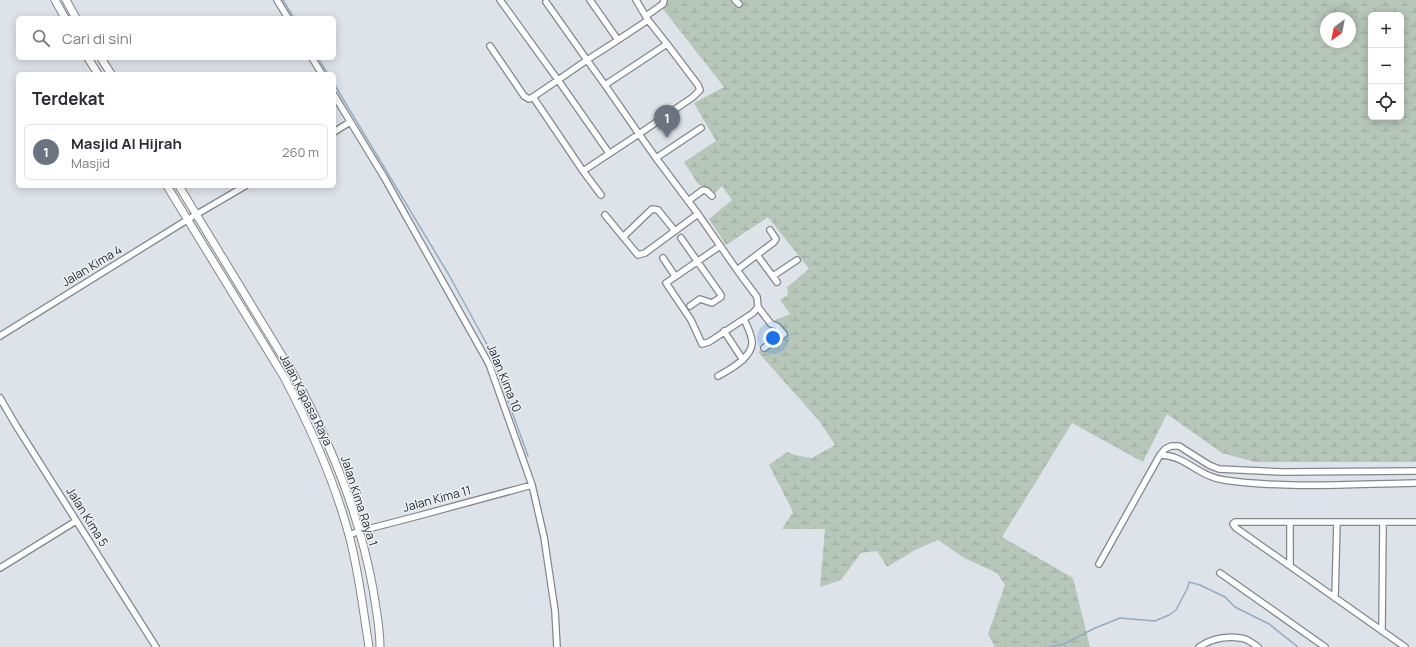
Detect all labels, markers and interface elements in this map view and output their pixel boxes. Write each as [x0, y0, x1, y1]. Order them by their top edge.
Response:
north arrow [1320, 12, 1356, 48]
map controls [1368, 12, 1404, 120]
button: + [1368, 12, 1404, 48]
search box [16, 16, 336, 60]
icon: search [30, 27, 52, 49]
text: Cari di sini [62, 28, 132, 49]
button: − [1368, 48, 1404, 84]
button: locate [1368, 84, 1404, 120]
text: Terdekat [32, 87, 105, 110]
pin: 1 [654, 105, 680, 138]
text: Masjid Al Hijrah [71, 133, 182, 154]
text: 1 [43, 143, 49, 161]
text: 260 m [282, 143, 319, 161]
text: Masjid [71, 154, 110, 172]
street label: Jalan Kima 4 [58, 241, 125, 290]
your location [763, 328, 783, 348]
street label: Jalan Kima 10 [483, 341, 526, 415]
street label: Jalan Kapasa Raya [276, 351, 337, 449]
street label: Jalan Kima Raya 1 [337, 453, 382, 548]
street label: Jalan Kima 11 [401, 481, 473, 516]
street label: Jalan Kima 5 [62, 484, 113, 550]

